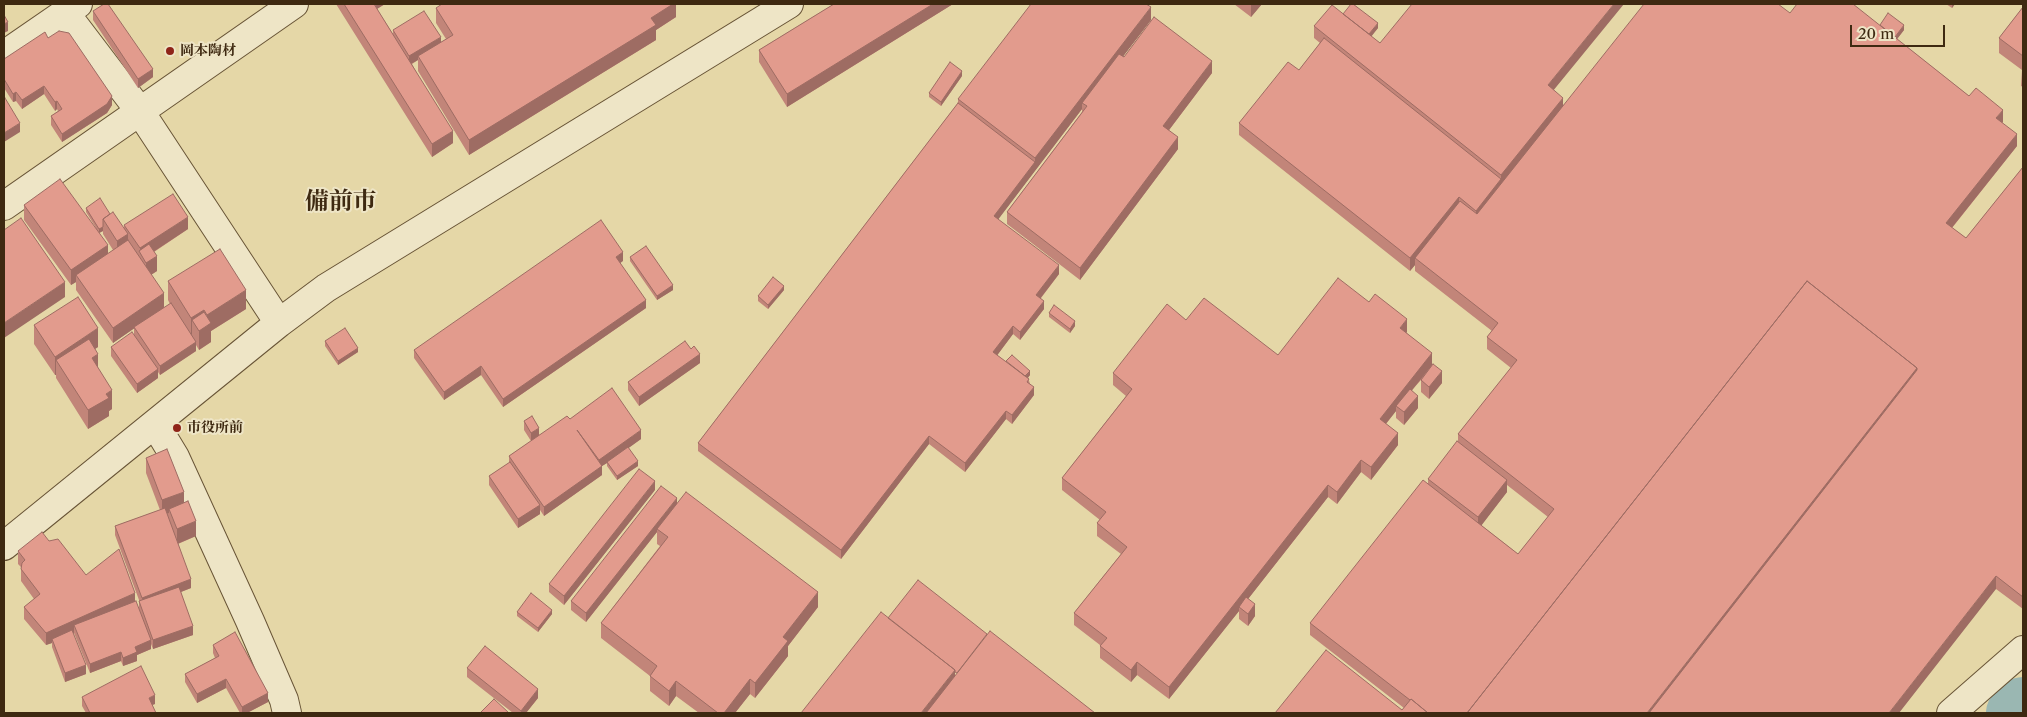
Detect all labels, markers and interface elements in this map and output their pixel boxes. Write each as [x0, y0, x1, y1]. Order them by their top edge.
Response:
scale bar [1852, 15, 1947, 47]
text: 20 m [1858, 24, 1894, 43]
place label: 岡本陶材 [180, 43, 236, 59]
marker: 岡本陶材 [164, 45, 176, 57]
district label: 備前市 [305, 188, 377, 216]
place label: 市役所前 [187, 420, 243, 436]
marker: 市役所前 [171, 422, 183, 434]

